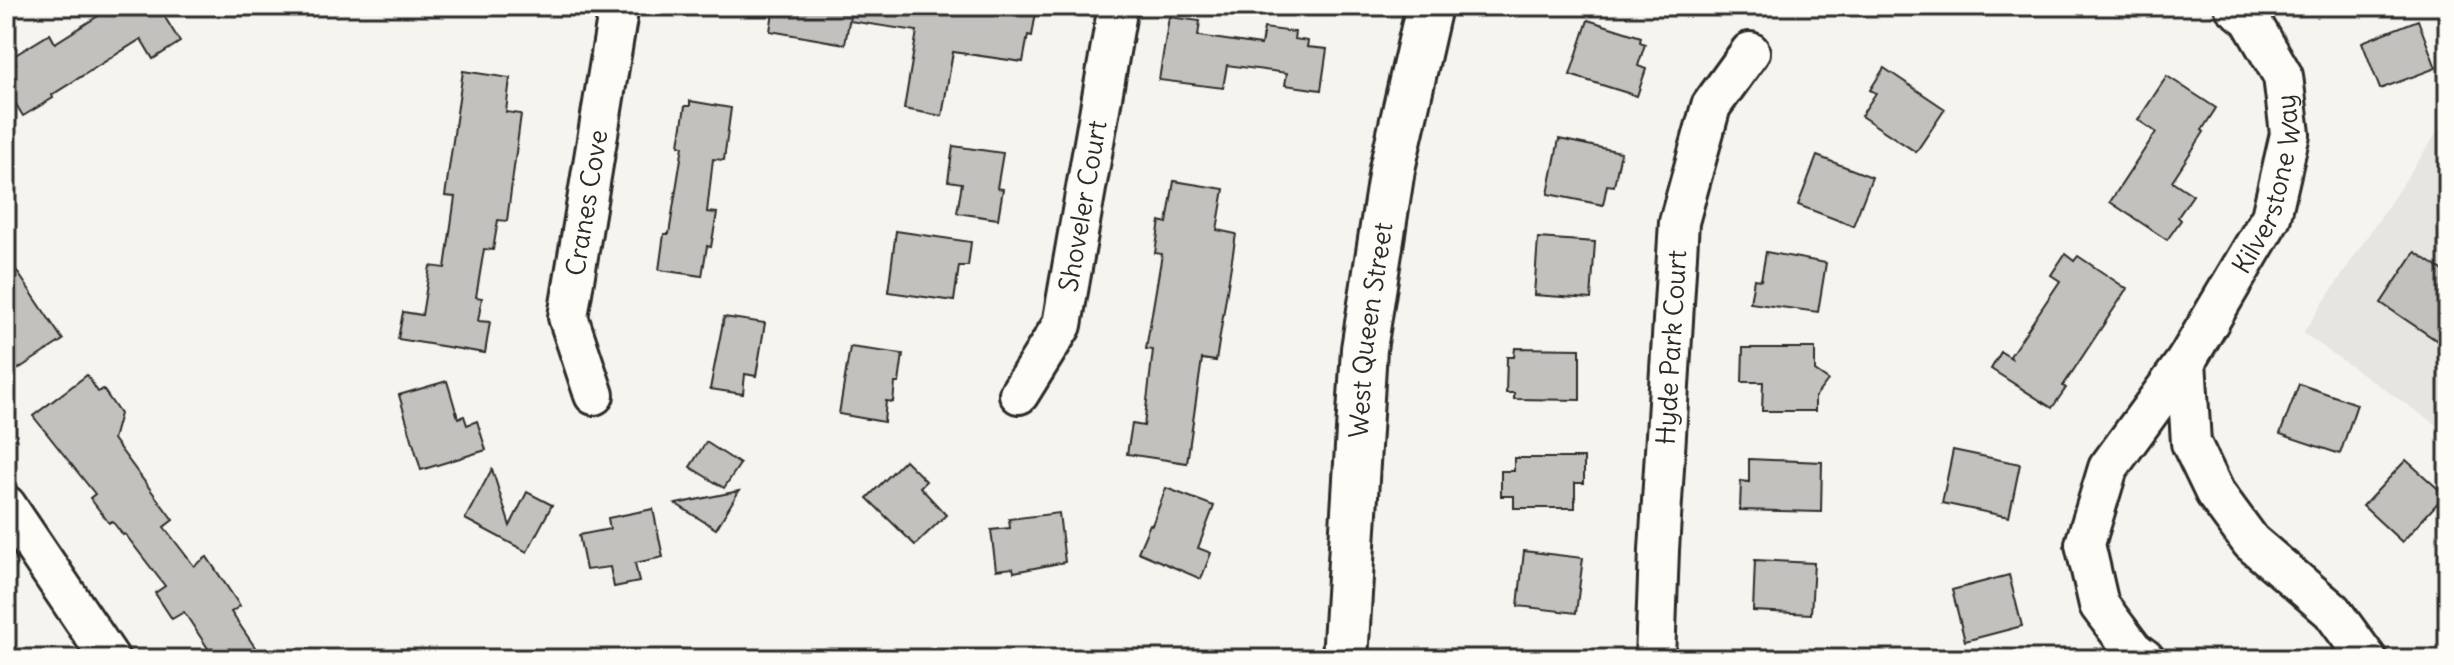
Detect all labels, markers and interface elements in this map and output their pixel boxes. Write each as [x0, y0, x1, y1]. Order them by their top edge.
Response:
street label: Kilverstone Way [2224, 93, 2308, 279]
street label: Shoveler Court [1051, 118, 1114, 294]
street label: Cranes Cove [558, 127, 614, 278]
street label: West Queen Street [1342, 220, 1399, 439]
street label: Hyde Park Court [1648, 249, 1693, 446]

